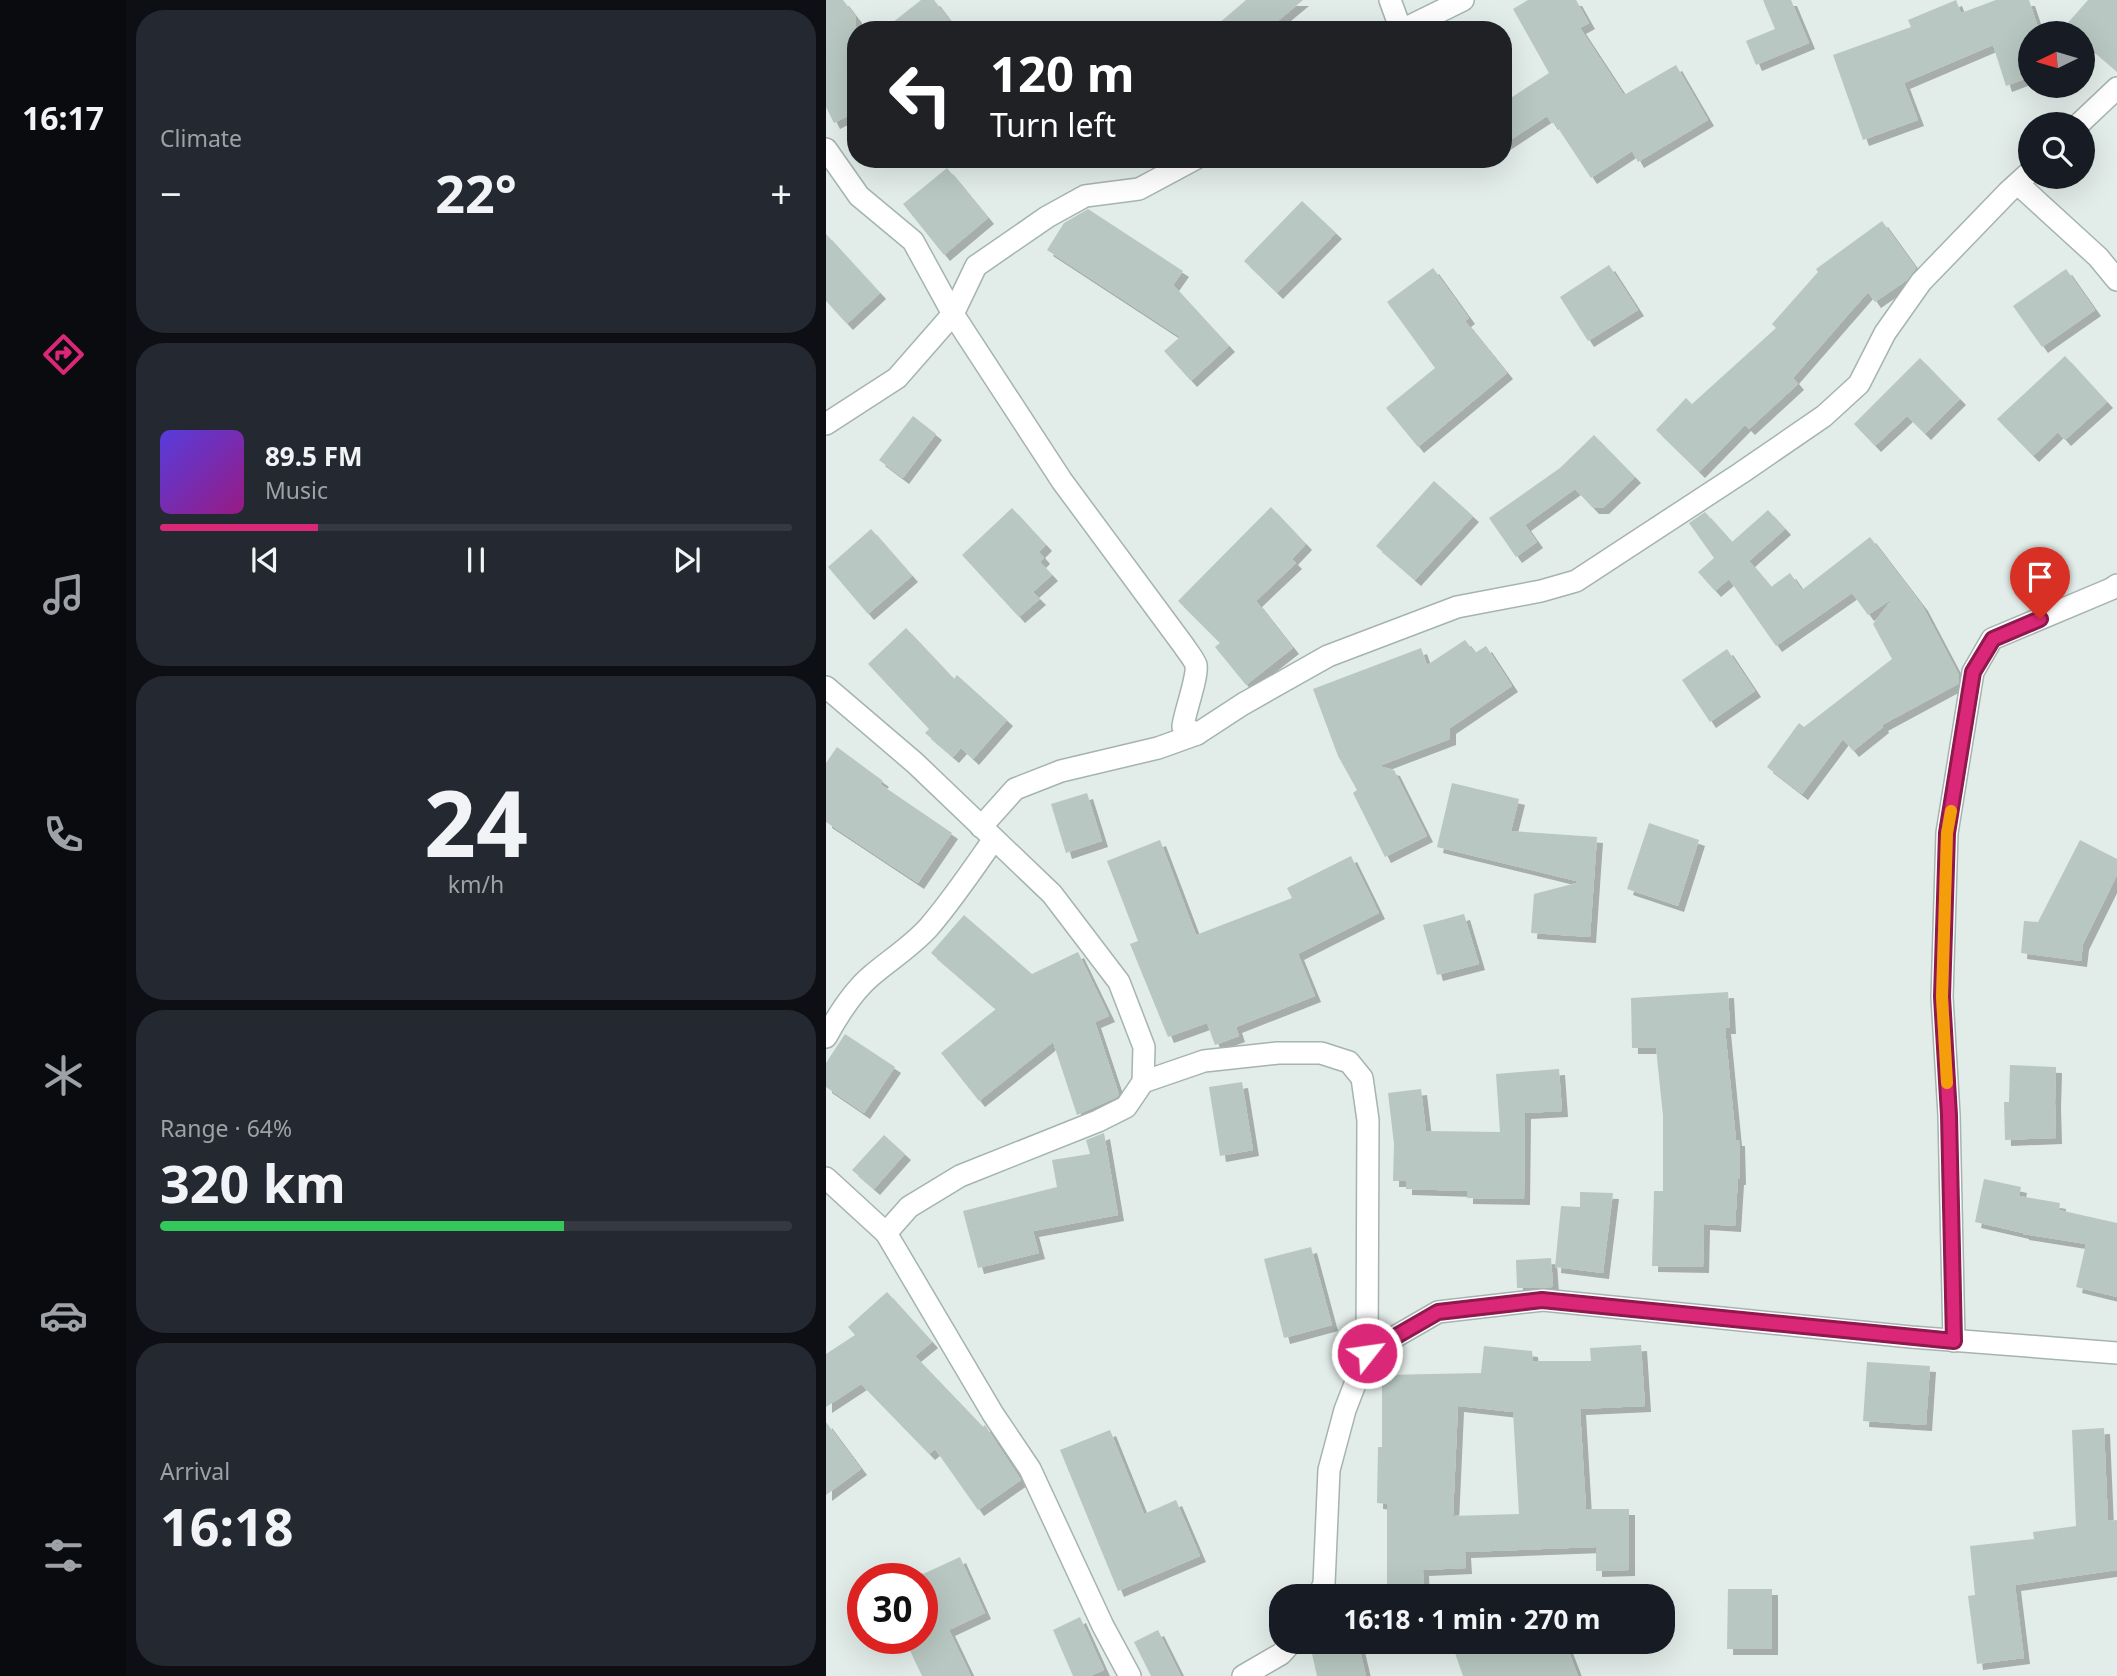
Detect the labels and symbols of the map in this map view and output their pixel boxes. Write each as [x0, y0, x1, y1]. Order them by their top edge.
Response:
north arrow [2018, 21, 2095, 98]
pin [2010, 547, 2070, 619]
position arrow [1330, 1316, 1404, 1390]
speed limit sign: 30 [847, 1563, 938, 1654]

